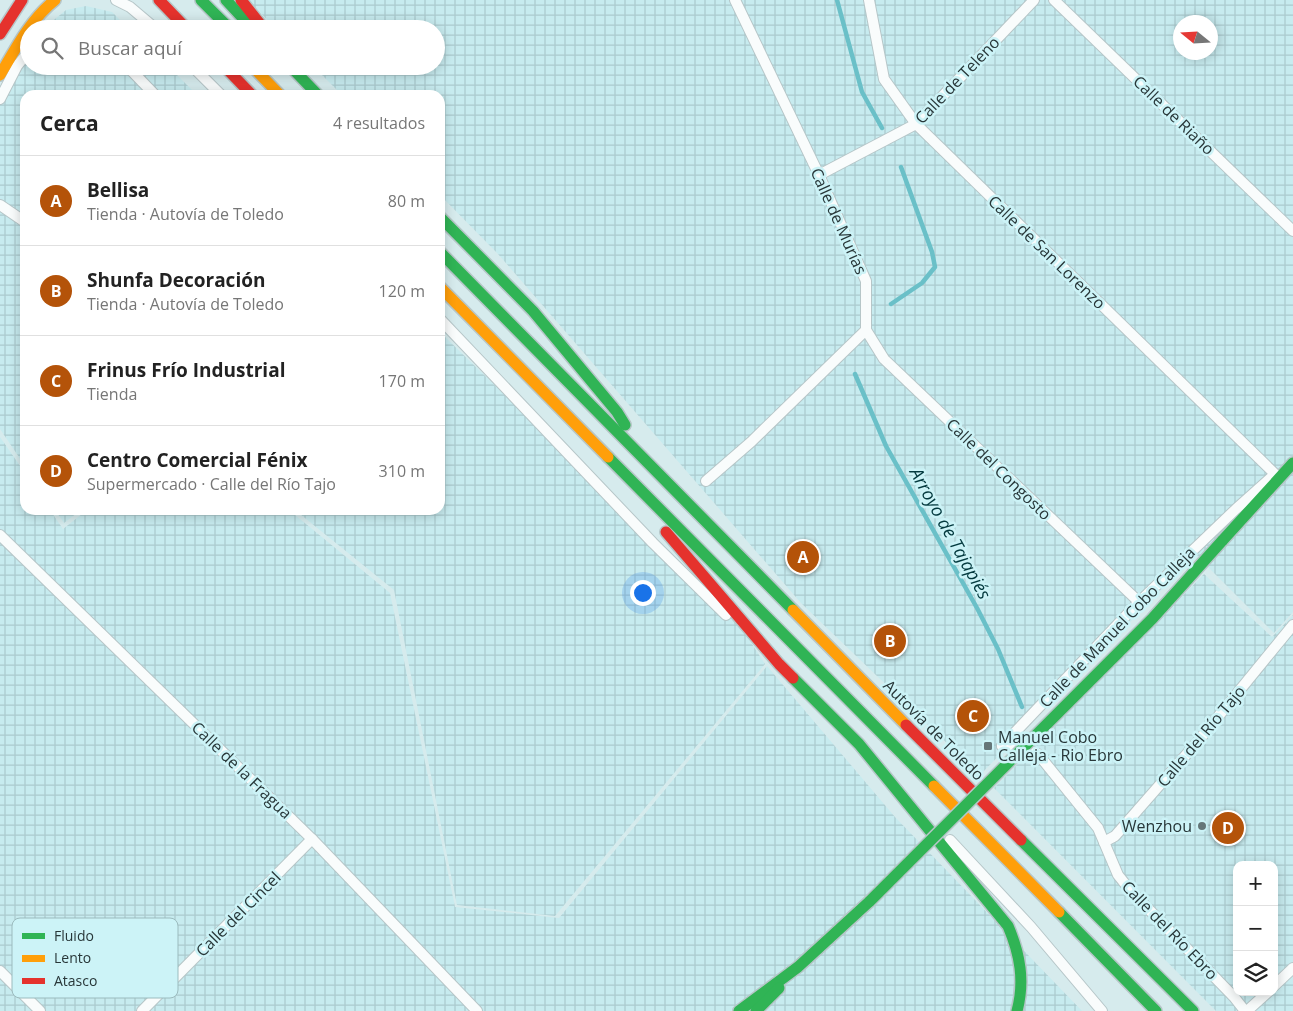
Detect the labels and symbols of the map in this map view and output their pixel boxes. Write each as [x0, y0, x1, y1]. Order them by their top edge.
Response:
north arrow [1173, 15, 1218, 60]
street label: Calle de Teleno [910, 32, 1004, 128]
street label: Calle de Riaño [1128, 70, 1220, 160]
street label: Calle de Murías [806, 164, 872, 278]
street label: Calle de San Lorenzo [984, 190, 1110, 314]
street label: Calle del Congosto [942, 413, 1056, 525]
water label: Arroyo de Tajapiés [904, 461, 997, 603]
pin: A [787, 538, 819, 576]
street label: Calle de Manuel Cobo Calleja [1034, 542, 1200, 712]
your location [630, 580, 656, 606]
pin: B [874, 622, 906, 660]
street label: Autovía de Toledo [879, 675, 989, 785]
street label: Calle del Río Tajo [1152, 681, 1250, 791]
pin: C [957, 697, 989, 735]
street label: Calle de la Fragua [187, 716, 297, 824]
place label: Manuel Cobo Calleja - Rio Ebro [998, 726, 1123, 766]
marker: Manuel Cobo Calleja - Rio Ebro [982, 740, 994, 752]
pin: D [1212, 809, 1244, 847]
place label: Wenzhou [1122, 815, 1192, 837]
marker: Wenzhou [1196, 820, 1208, 832]
street label: Calle del Cincel [191, 867, 285, 961]
street label: Calle del Río Ebro [1117, 876, 1223, 984]
legend [12, 918, 178, 998]
text: Fluido [54, 926, 94, 945]
text: Lento [54, 948, 91, 967]
text: Atasco [54, 971, 97, 990]

